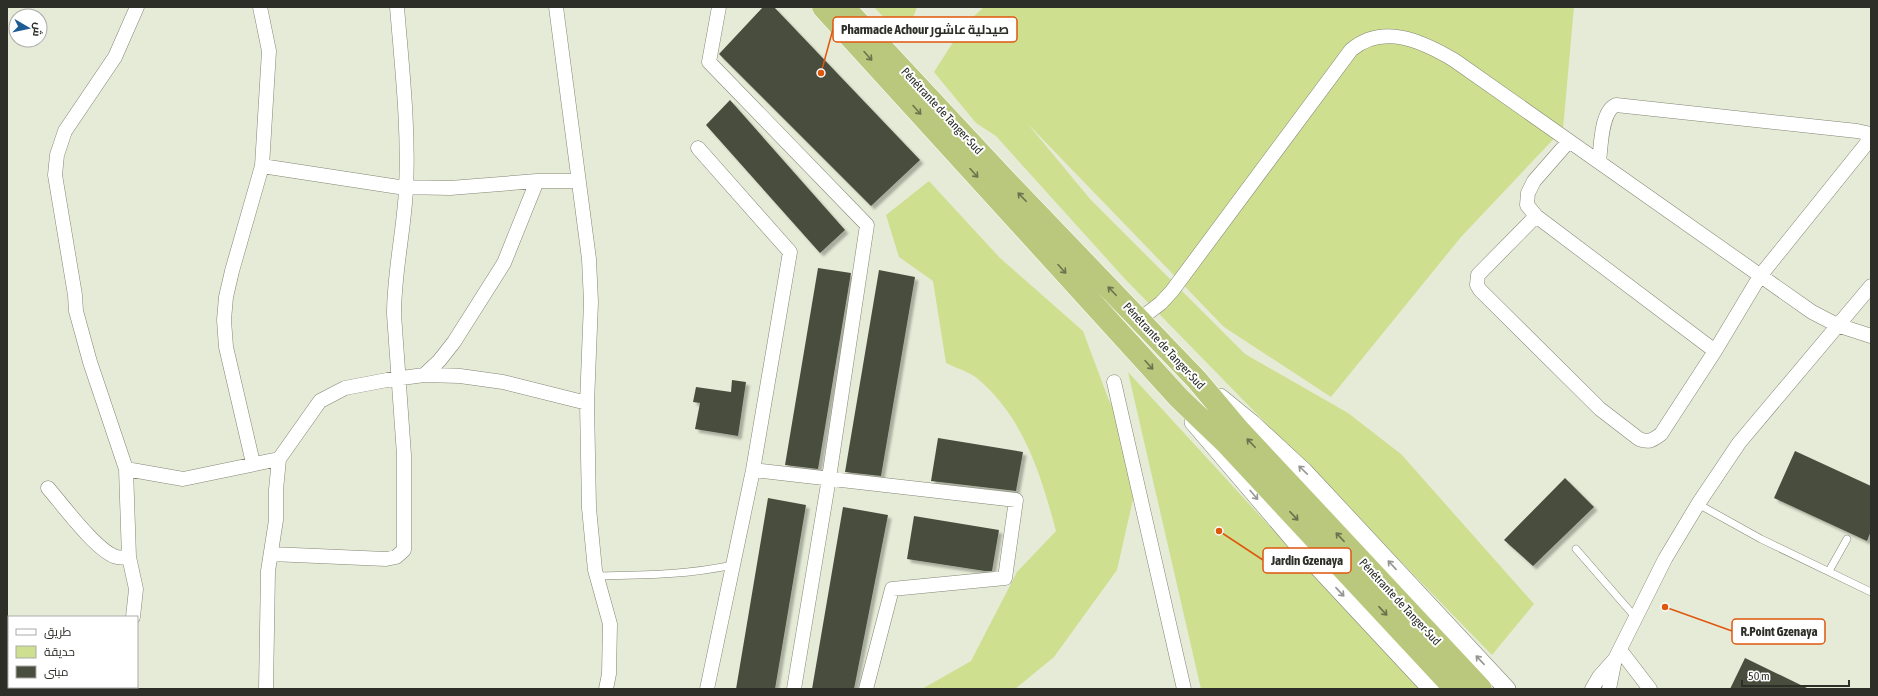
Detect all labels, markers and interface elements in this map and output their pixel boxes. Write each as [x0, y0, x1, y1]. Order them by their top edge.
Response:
north arrow [8, 8, 48, 48]
callout: Pharmacie Achour صيدلية عاشور [833, 17, 1017, 42]
text: ش [30, 21, 45, 37]
text: Pharmacie Achour صيدلية عاشور [841, 22, 1009, 38]
one-way arrow [863, 51, 873, 61]
street label: Pénétrante de Tanger-Sud [898, 65, 986, 157]
one-way arrow [912, 105, 921, 115]
one-way arrow [969, 168, 979, 178]
one-way arrow [1017, 192, 1027, 202]
one-way arrow [1057, 264, 1066, 274]
one-way arrow [1107, 286, 1117, 296]
street label: Pénétrante de Tanger-Sud [1120, 300, 1208, 392]
one-way arrow [1145, 360, 1154, 370]
one-way arrow [1246, 438, 1256, 448]
one-way arrow [1298, 465, 1308, 475]
one-way arrow [1249, 490, 1258, 500]
one-way arrow [1289, 511, 1299, 521]
one-way arrow [1335, 532, 1345, 542]
callout: Jardin Gzenaya [1263, 548, 1351, 573]
text: Jardin Gzenaya [1270, 553, 1343, 568]
street label: Pénétrante de Tanger-Sud [1356, 556, 1444, 648]
one-way arrow [1388, 560, 1397, 570]
one-way arrow [1335, 587, 1345, 597]
one-way arrow [1378, 606, 1387, 616]
legend [8, 616, 138, 688]
callout: R.Point Gzenaya [1732, 619, 1825, 644]
text: R.Point Gzenaya [1741, 624, 1817, 639]
text: طريق [44, 625, 72, 639]
text: حديقة [44, 645, 75, 659]
one-way arrow [1476, 655, 1485, 665]
scale bar [1742, 662, 1849, 688]
text: مبنى [44, 665, 69, 679]
text: 50 m [1748, 669, 1770, 683]

